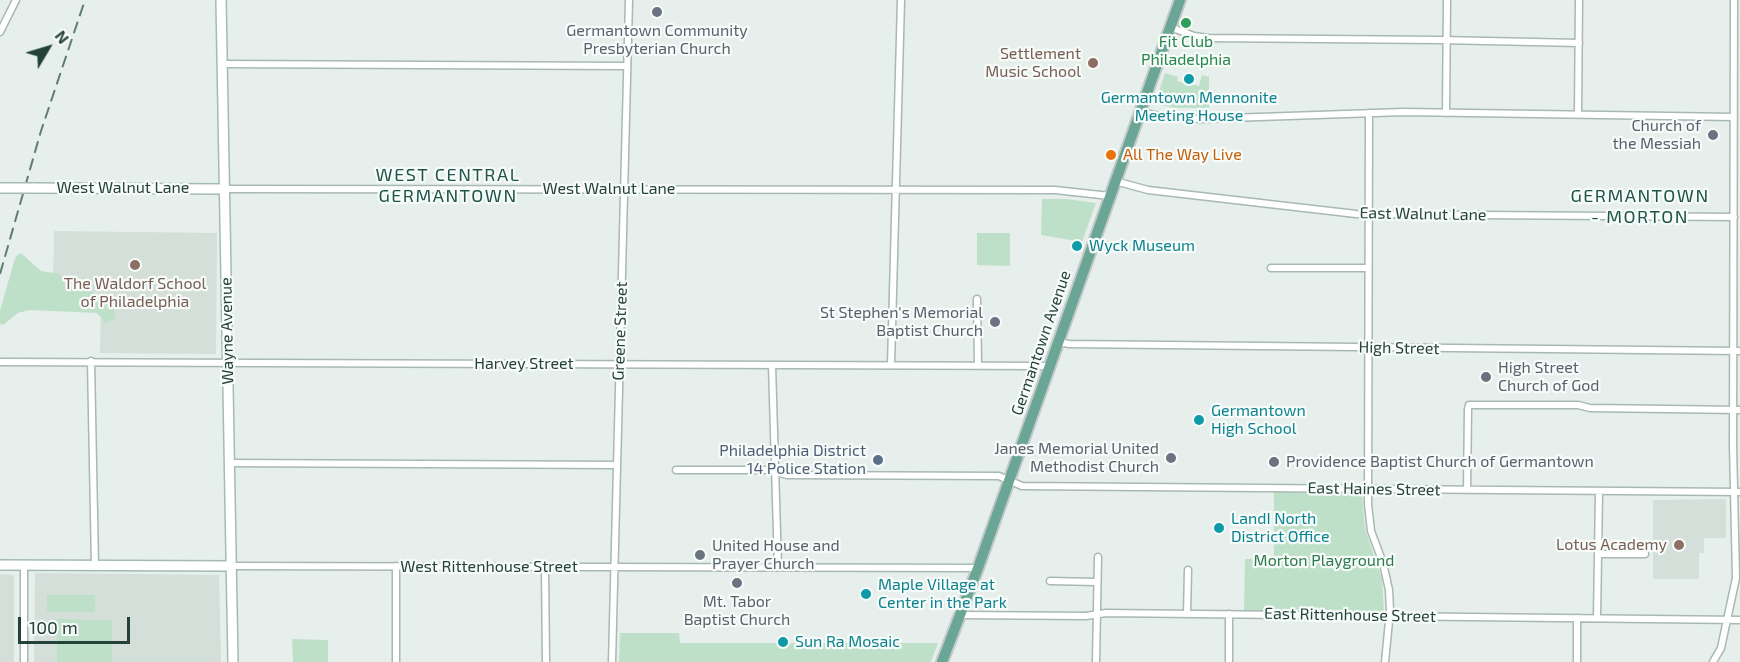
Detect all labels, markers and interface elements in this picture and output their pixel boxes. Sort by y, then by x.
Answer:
marker: Germantown Community Presbyterian Church [650,5,664,19]
marker: Fit Club Philadelphia [1179,16,1193,30]
north arrow [18,18,78,78]
place label: Germantown Community Presbyterian Church [566,21,748,59]
text: N [52,26,74,47]
place label: Fit Club Philadelphia [1141,32,1231,70]
place label: Settlement Music School [985,44,1081,82]
marker: Settlement Music School [1086,56,1100,70]
marker: Germantown Mennonite Meeting House [1182,72,1196,86]
place label: Germantown Mennonite Meeting House [1101,88,1277,126]
place label: Church of the Messiah [1613,116,1701,154]
marker: Church of the Messiah [1706,128,1720,142]
place label: All The Way Live [1123,145,1242,165]
marker: All The Way Live [1104,148,1118,162]
district label: WEST CENTRAL GERMANTOWN [376,164,520,207]
street label: West Walnut Lane [57,178,189,198]
street label: West Walnut Lane [543,179,675,199]
district label: GERMANTOWN - MORTON [1570,185,1710,228]
street label: East Walnut Lane [1359,203,1487,225]
place label: Wyck Museum [1089,236,1195,256]
marker: Wyck Museum [1070,239,1084,253]
marker: The Waldorf School of Philadelphia [128,258,142,272]
street label: Germantown Avenue [1007,268,1075,418]
place label: The Waldorf School of Philadelphia [64,274,206,312]
street label: Wayne Avenue [216,277,238,385]
street label: Greene Street [609,281,631,381]
place label: St Stephen's Memorial Baptist Church [820,303,983,341]
marker: St Stephen's Memorial Baptist Church [988,315,1002,329]
street label: High Street [1358,338,1440,358]
street label: Harvey Street [474,354,574,374]
place label: High Street Church of God [1498,358,1599,396]
marker: High Street Church of God [1479,370,1493,384]
place label: Germantown High School [1211,401,1306,439]
marker: Germantown High School [1192,413,1206,427]
place label: Janes Memorial United Methodist Church [994,439,1159,477]
place label: Philadelphia District 14 Police Station [719,441,866,479]
marker: Janes Memorial United Methodist Church [1164,451,1178,465]
place label: Providence Baptist Church of Germantown [1286,452,1594,472]
marker: Philadelphia District 14 Police Station [871,453,885,467]
marker: Providence Baptist Church of Germantown [1267,455,1281,469]
street label: East Haines Street [1307,478,1441,500]
place label: LandI North District Office [1231,509,1330,547]
marker: LandI North District Office [1212,521,1226,535]
place label: Lotus Academy [1556,535,1667,555]
place label: United House and Prayer Church [712,536,840,574]
marker: Lotus Academy [1672,538,1686,552]
marker: United House and Prayer Church [693,548,707,562]
park label: Morton Playground [1254,551,1394,571]
street label: West Rittenhouse Street [400,557,578,577]
place label: Maple Village at Center in the Park [878,575,1007,613]
marker: Mt. Tabor Baptist Church [730,576,744,590]
marker: Maple Village at Center in the Park [859,587,873,601]
place label: Mt. Tabor Baptist Church [684,592,790,630]
street label: East Rittenhouse Street [1264,604,1436,626]
scale bar [21,605,134,643]
text: 100 m [29,616,78,638]
place label: Sun Ra Mosaic [795,632,900,652]
marker: Sun Ra Mosaic [776,635,790,649]

